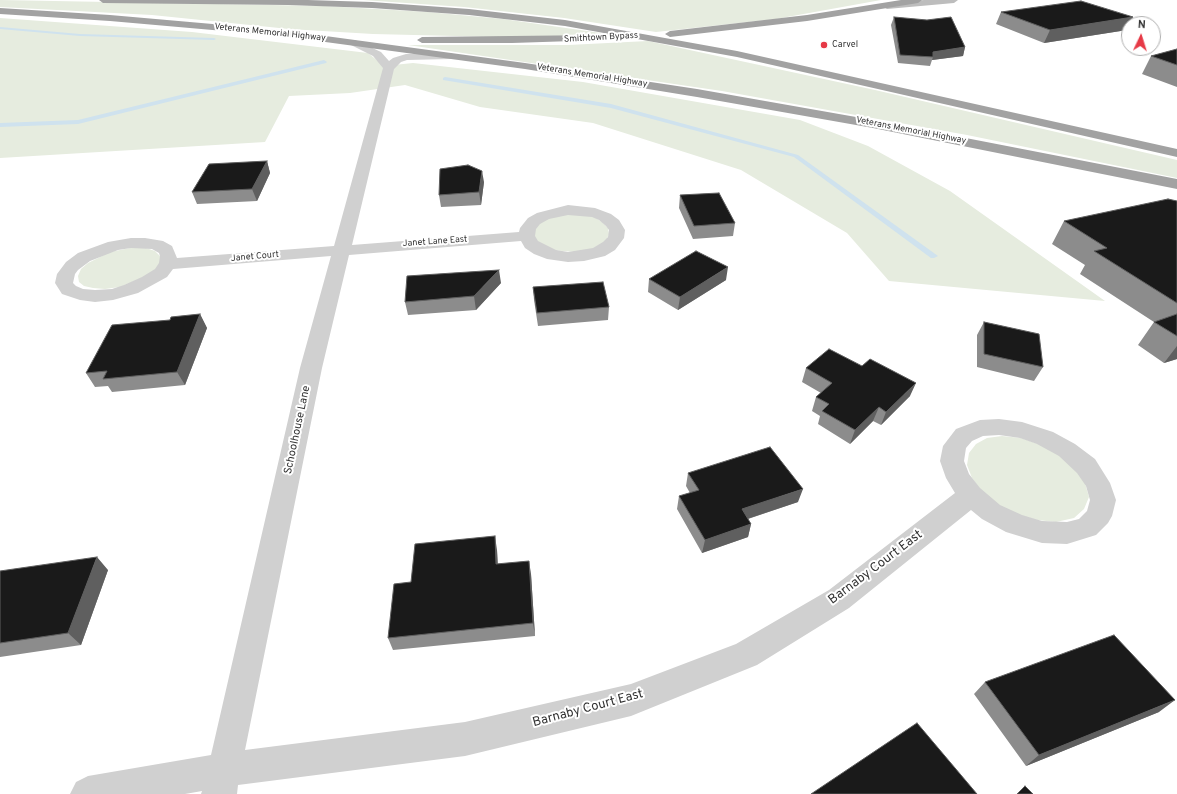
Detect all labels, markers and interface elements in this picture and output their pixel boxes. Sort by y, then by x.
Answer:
north arrow [1121,16,1161,56]
text: N [1137,18,1146,32]
street label: Veterans Memorial Highway [214,22,326,44]
street label: Smithtown Bypass [564,31,638,45]
marker: Carvel [819,40,829,50]
place label: Carvel [832,40,858,50]
street label: Veterans Memorial Highway [536,62,648,90]
street label: Veterans Memorial Highway [855,115,967,147]
street label: Janet Lane East [402,234,468,250]
street label: Janet Court [230,250,280,264]
street label: Schoolhouse Lane [282,385,314,475]
street label: Barnaby Court East [826,528,926,608]
street label: Barnaby Court East [531,687,645,731]

